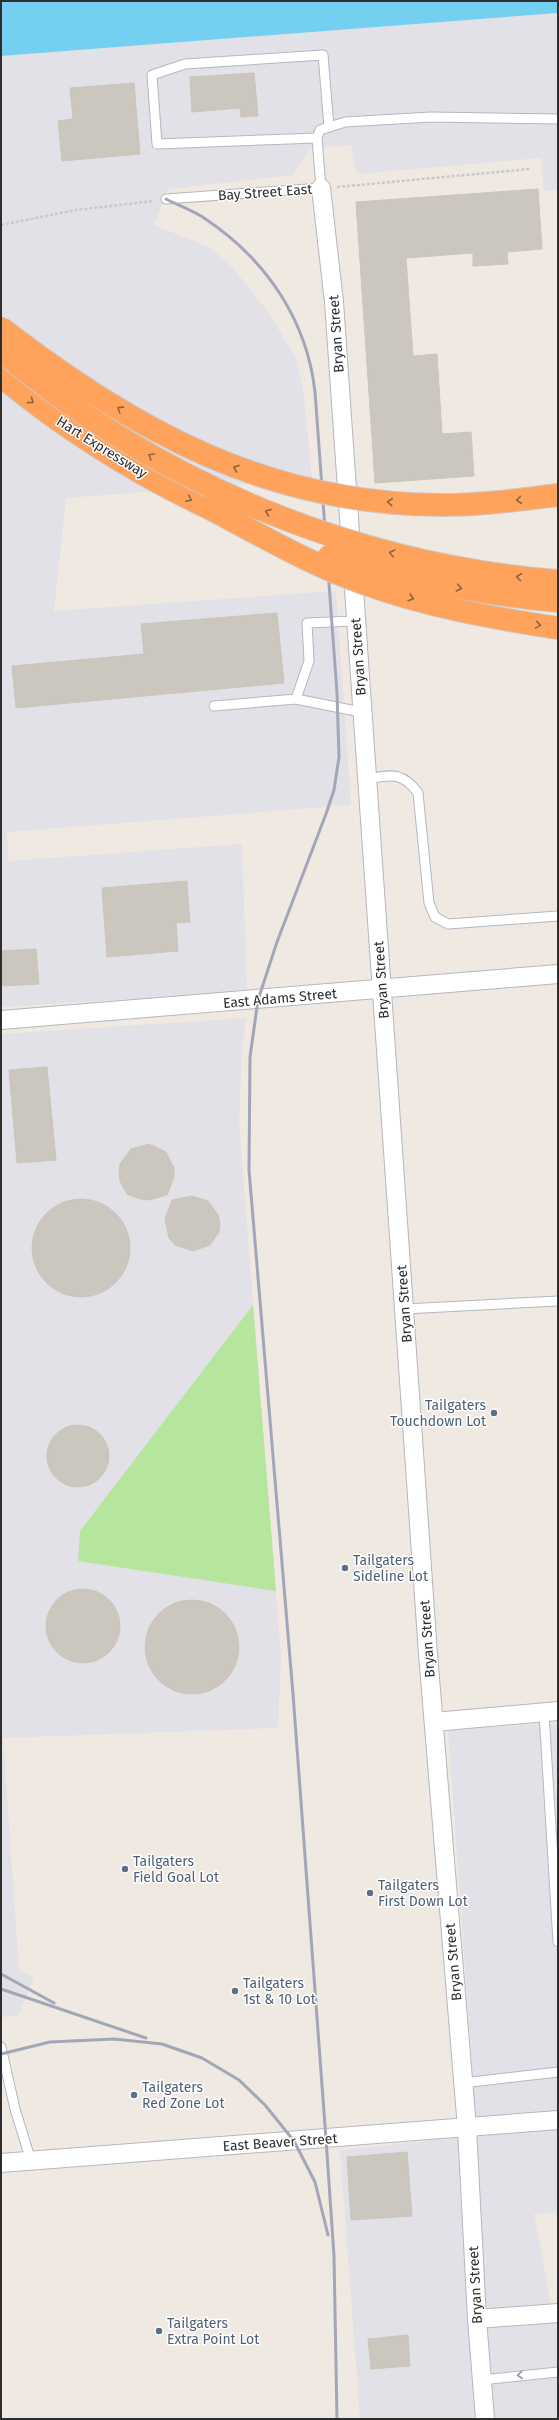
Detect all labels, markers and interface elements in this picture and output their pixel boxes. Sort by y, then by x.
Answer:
street label: Bay Street East [217,181,314,204]
street label: Bryan Street [325,293,348,374]
one-way arrow [27,396,34,403]
one-way arrow [117,407,124,414]
street label: Hart Expressway [53,413,150,482]
one-way arrow [148,454,155,461]
one-way arrow [232,464,239,473]
one-way arrow [185,494,192,502]
one-way arrow [516,495,522,504]
one-way arrow [387,498,393,507]
one-way arrow [265,509,272,517]
one-way arrow [388,549,395,557]
one-way arrow [516,573,522,582]
one-way arrow [456,583,462,592]
one-way arrow [407,593,414,602]
street label: Bryan Street [347,616,370,697]
one-way arrow [535,620,541,629]
street label: Bryan Street [370,939,393,1020]
street label: East Adams Street [222,985,339,1012]
street label: Bryan Street [393,1263,416,1344]
place label: Tailgaters Touchdown Lot [390,1397,487,1430]
marker: Tailgaters Touchdown Lot [489,1408,499,1418]
place label: Tailgaters Sideline Lot [353,1552,429,1585]
marker: Tailgaters Sideline Lot [340,1563,350,1573]
street label: Bryan Street [416,1598,439,1679]
place label: Tailgaters Field Goal Lot [133,1853,220,1886]
marker: Tailgaters Field Goal Lot [120,1864,130,1874]
place label: Tailgaters First Down Lot [378,1877,469,1910]
marker: Tailgaters First Down Lot [365,1888,375,1898]
street label: Bryan Street [442,1921,465,2002]
place label: Tailgaters 1st & 10 Lot [243,1975,317,2008]
marker: Tailgaters 1st & 10 Lot [230,1986,240,1996]
place label: Tailgaters Red Zone Lot [142,2079,225,2112]
marker: Tailgaters Red Zone Lot [129,2090,139,2100]
street label: East Beaver Street [222,2130,339,2155]
street label: Bryan Street [465,2245,486,2324]
place label: Tailgaters Extra Point Lot [167,2315,260,2348]
marker: Tailgaters Extra Point Lot [154,2326,164,2336]
one-way arrow [517,2371,523,2380]

